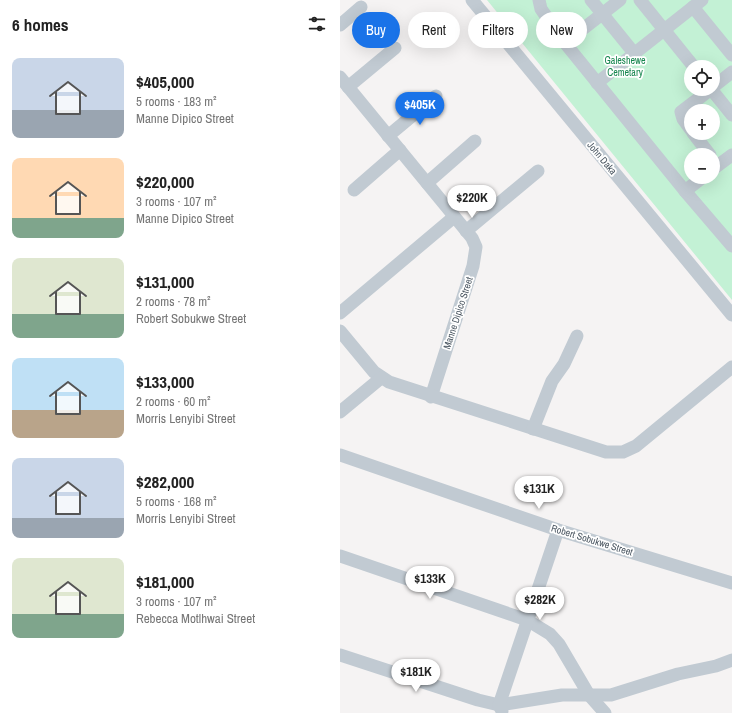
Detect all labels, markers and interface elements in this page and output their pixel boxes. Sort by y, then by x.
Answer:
chip: Buy [352,12,400,48]
chip: Rent [408,12,460,48]
chip: Filters [468,12,528,48]
chip: New [536,12,587,48]
text: 6 homes [12,13,69,36]
icon: filters [306,13,328,35]
park label: Galeshewe Cemetary [604,54,646,79]
map controls [684,60,720,184]
button: locate [684,60,720,96]
text: $405,000 [136,70,194,93]
icon: home [44,74,92,122]
pin: $405K [392,92,448,126]
text: 5 rooms · 183 m² [136,93,217,110]
text: $405K [404,96,436,113]
button: + [684,104,720,140]
text: Manne Dipico Street [136,110,234,127]
street label: John Daka [584,139,620,178]
button: − [684,148,720,184]
text: $220,000 [136,170,194,193]
icon: home [44,174,92,222]
pin: $220K [444,185,500,219]
text: $220K [456,189,488,206]
text: 3 rooms · 107 m² [136,193,217,210]
text: Manne Dipico Street [136,210,234,227]
text: $131,000 [136,270,194,293]
icon: home [44,274,92,322]
street label: Manne Dipico Street [440,275,476,351]
text: 2 rooms · 78 m² [136,293,211,310]
text: Robert Sobukwe Street [136,310,246,327]
text: $133,000 [136,370,194,393]
icon: home [44,374,92,422]
text: 2 rooms · 60 m² [136,393,211,410]
text: Morris Lenyibi Street [136,410,236,427]
text: $282,000 [136,470,194,493]
icon: home [44,474,92,522]
pin: $131K [511,476,567,510]
text: $131K [523,480,555,497]
text: 5 rooms · 168 m² [136,493,217,510]
text: Morris Lenyibi Street [136,510,236,527]
street label: Robert Sobukwe Street [550,521,635,559]
pin: $133K [402,566,458,600]
text: $181,000 [136,570,194,593]
text: $133K [414,570,446,587]
icon: home [44,574,92,622]
pin: $282K [512,587,568,621]
text: $282K [524,591,556,608]
text: 3 rooms · 107 m² [136,593,217,610]
text: Rebecca Motlhwai Street [136,610,255,627]
pin: $181K [388,659,444,693]
text: $181K [400,663,432,680]

